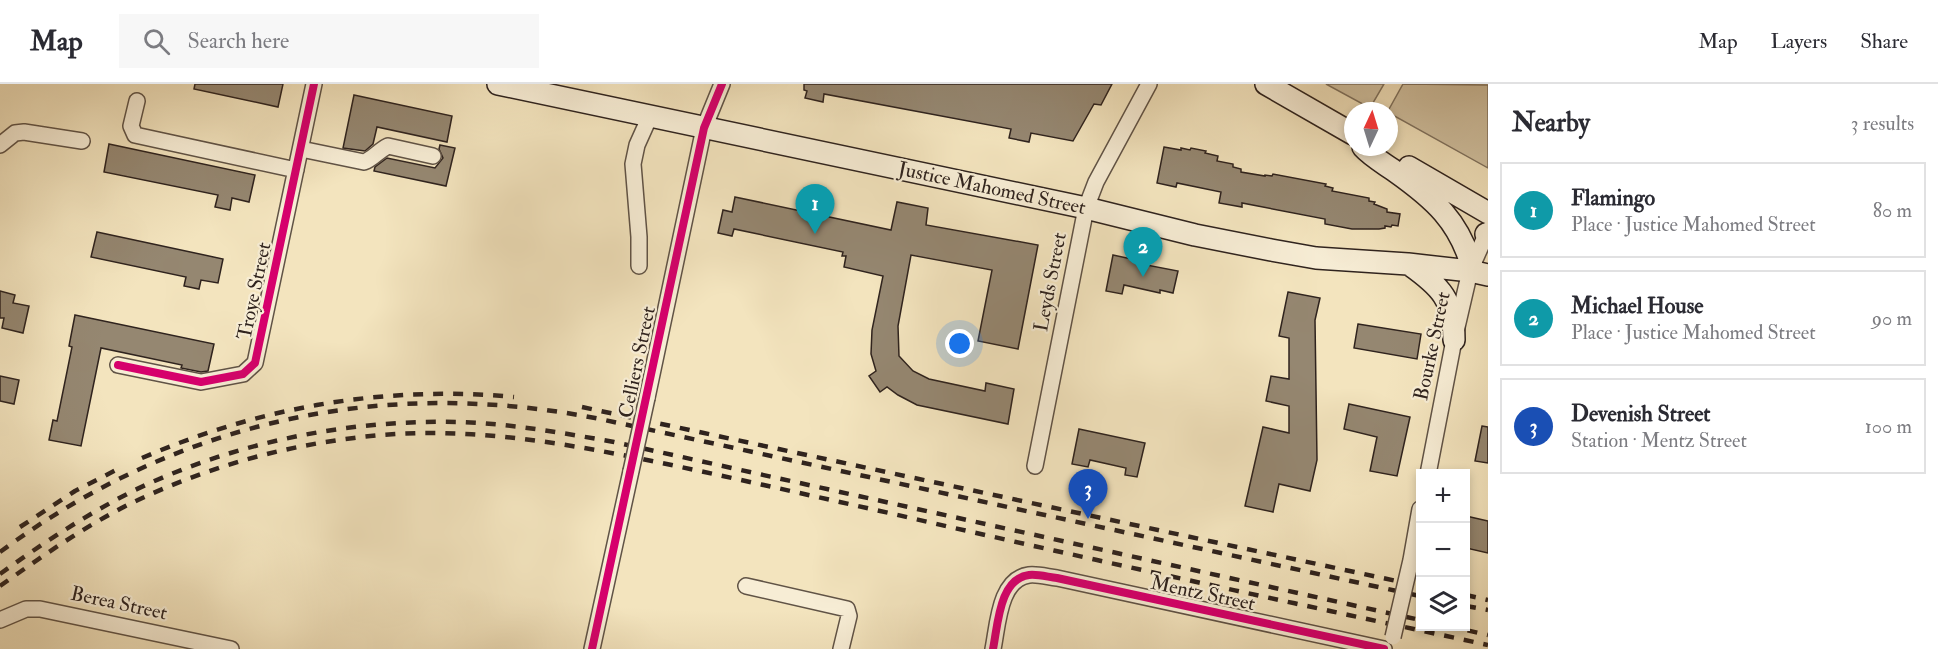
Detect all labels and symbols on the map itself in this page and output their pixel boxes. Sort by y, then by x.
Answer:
north arrow [1344,102,1398,156]
street label: Justice Mahomed Street [895,156,1088,220]
pin: 1 [796,184,834,234]
pin: 2 [1124,228,1162,277]
street label: Leyds Street [1028,230,1072,334]
street label: Troye Street [231,239,277,342]
street label: Bourke Street [1408,289,1456,403]
street label: Celliers Street [613,303,661,420]
your location [945,329,974,358]
pin: 3 [1068,470,1108,519]
street label: Mentz Street [1148,570,1258,616]
street label: Berea Street [69,581,170,626]

